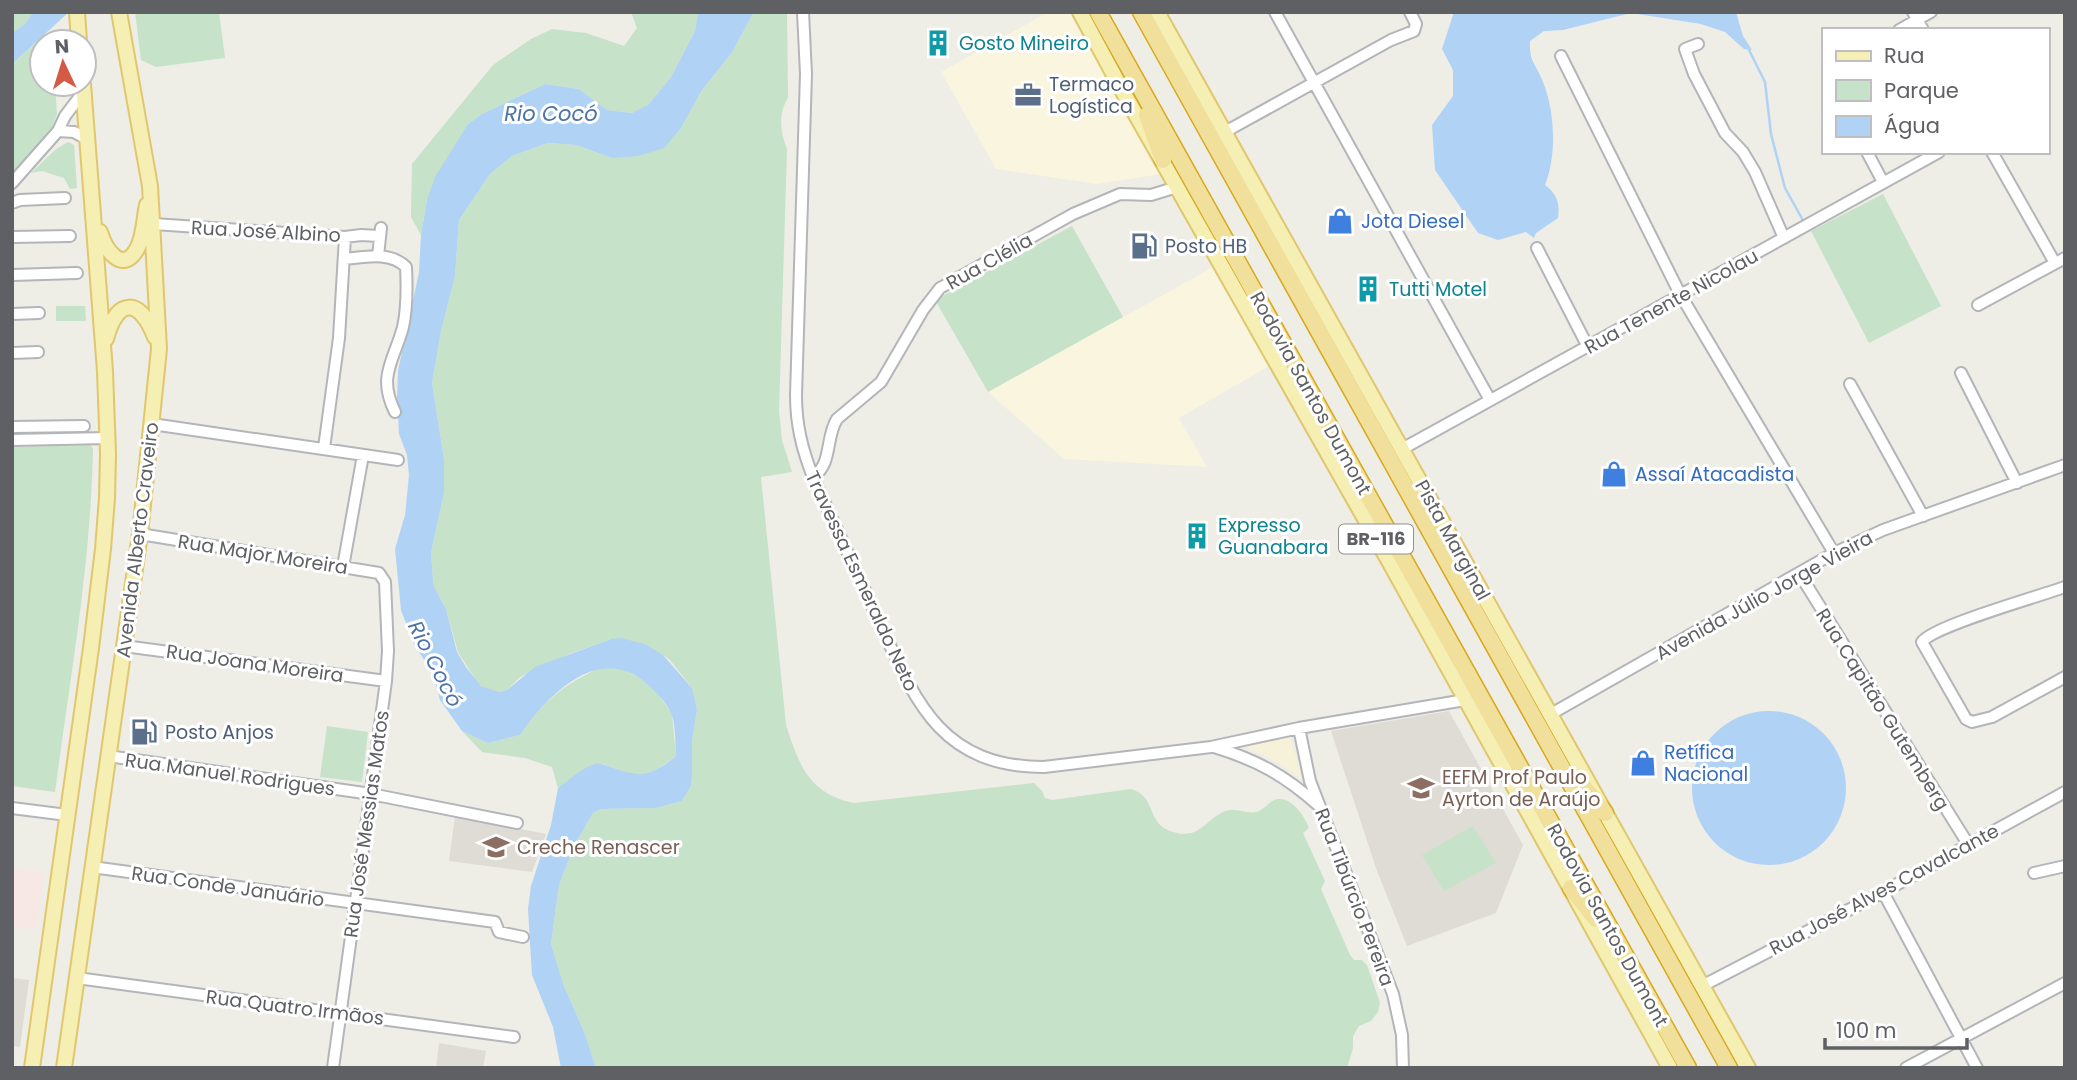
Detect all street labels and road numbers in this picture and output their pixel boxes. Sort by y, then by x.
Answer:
street label: Rua José Albino [190,214,342,249]
street label: Rua Clélia [941,227,1037,296]
street label: Rua Tenente Nicolau [1579,242,1763,361]
street label: Rodovia Santos Dumont [1243,287,1378,500]
street label: Avenida Alberto Craveiro [110,421,165,659]
street label: Travessa Esmeraldo Neto [799,467,925,696]
street label: Pista Marginal [1408,475,1497,605]
road number: BR-116 [1339,524,1413,554]
street label: Avenida Júlio Jorge Vieira [1651,524,1878,667]
street label: Rua Major Moreira [176,528,350,581]
street label: Rua Capitão Gutemberg [1809,603,1956,815]
street label: Rua Joana Moreira [165,638,345,689]
street label: Rua José Messias Matos [337,709,396,939]
street label: Rua Manuel Rodrigues [123,746,337,803]
street label: Rua Tibúrcio Pereira [1308,804,1401,990]
street label: Rua José Alves Cavalcante [1765,817,2004,962]
street label: Rodovia Santos Dumont [1540,819,1675,1032]
street label: Rua Conde Januário [130,860,326,913]
street label: Rua Quatro Irmãos [204,983,385,1032]

